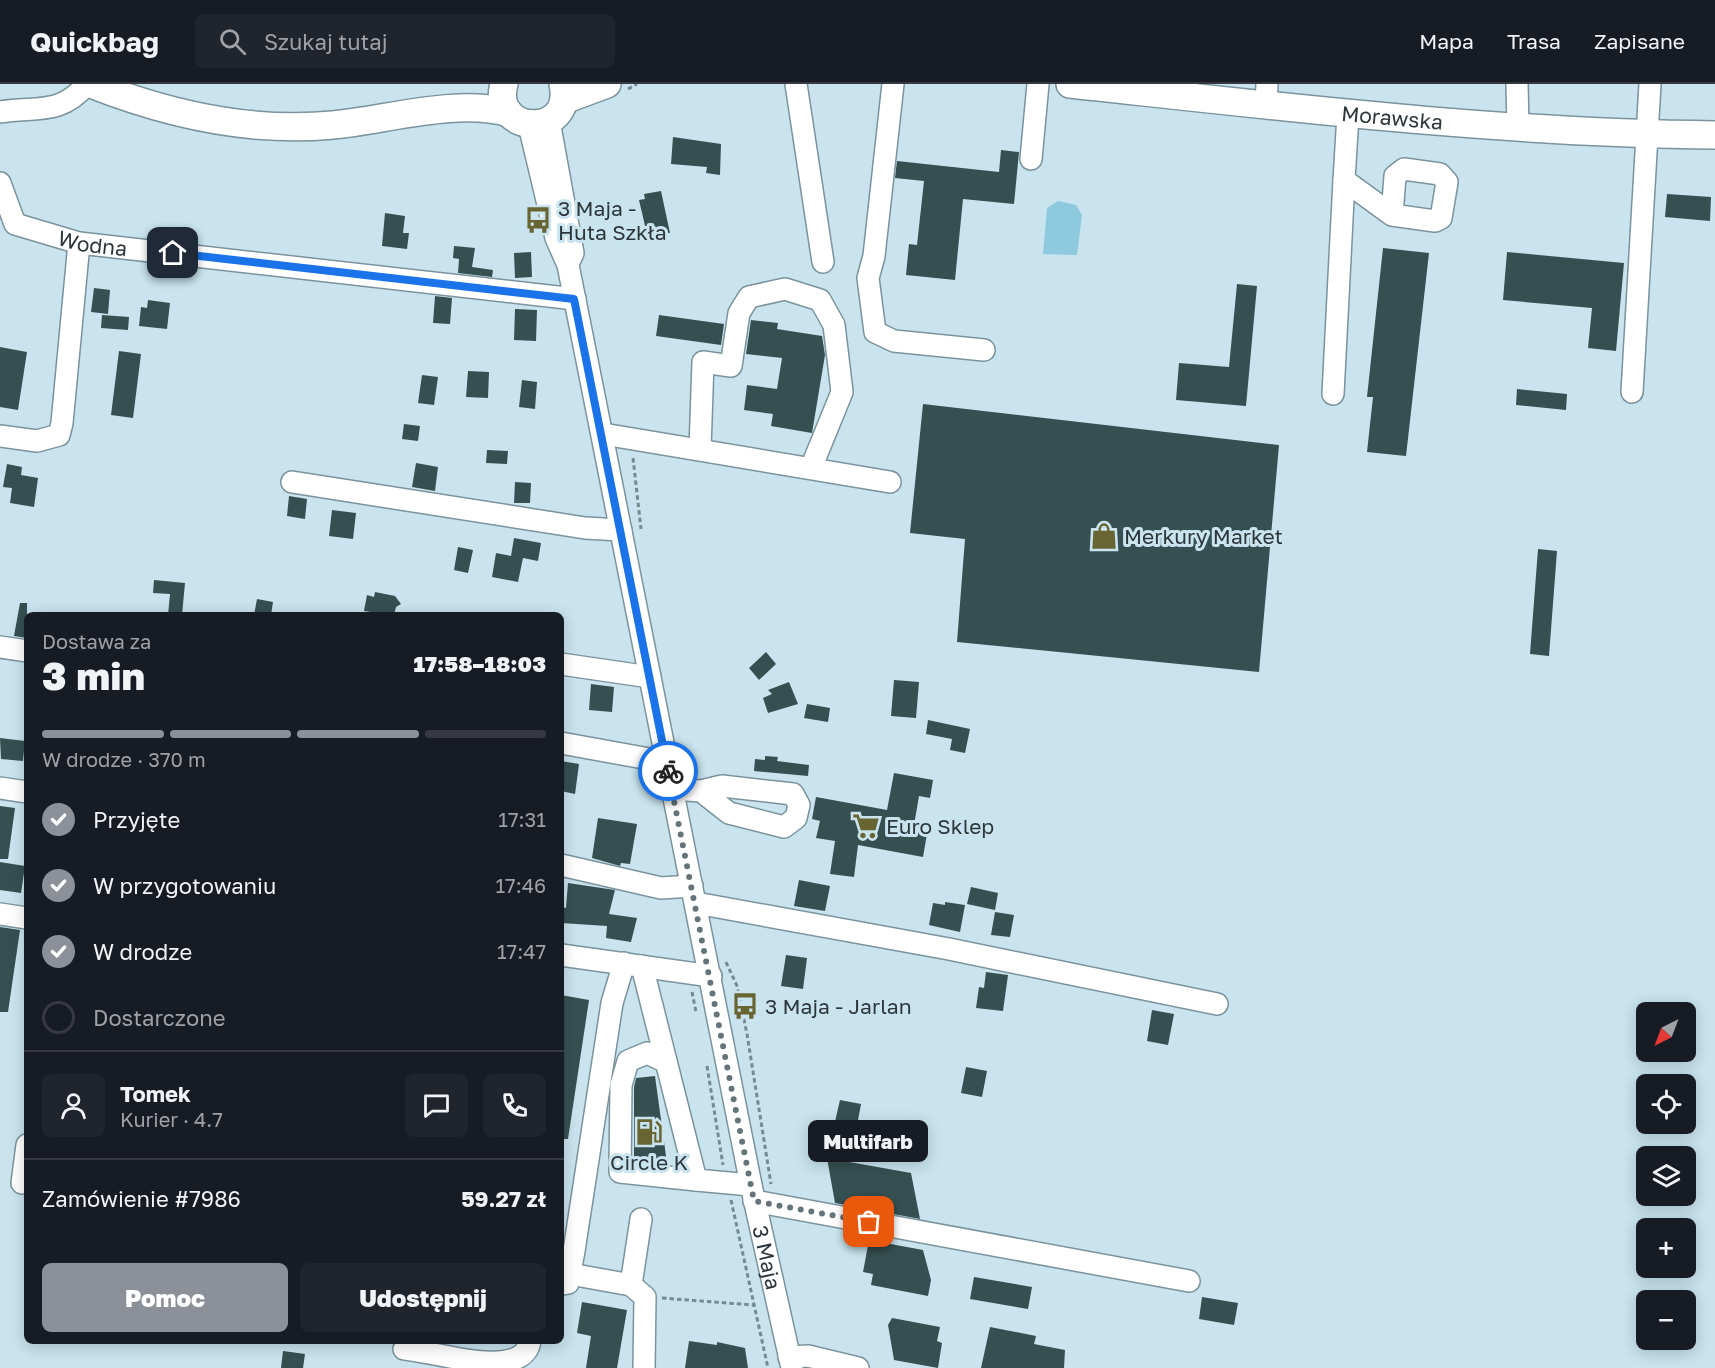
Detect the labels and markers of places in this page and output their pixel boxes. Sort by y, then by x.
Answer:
place label: 3 Maja - Huta Szkła [558,195,667,245]
bus stop icon: 3 Maja - Huta Szkła [523,205,553,235]
pin [147,227,198,278]
shop icon: Merkury Market [1089,521,1119,551]
place label: Merkury Market [1124,523,1283,549]
supermarket icon: Euro Sklep [851,811,881,841]
place label: Euro Sklep [886,813,994,839]
bus stop icon: 3 Maja - Jarlan [730,991,760,1021]
place label: 3 Maja - Jarlan [765,993,912,1019]
fuel station icon: Circle K [634,1117,664,1147]
callout: Multifarb [809,1120,929,1162]
place label: Circle K [610,1149,688,1175]
pin [843,1196,894,1247]

